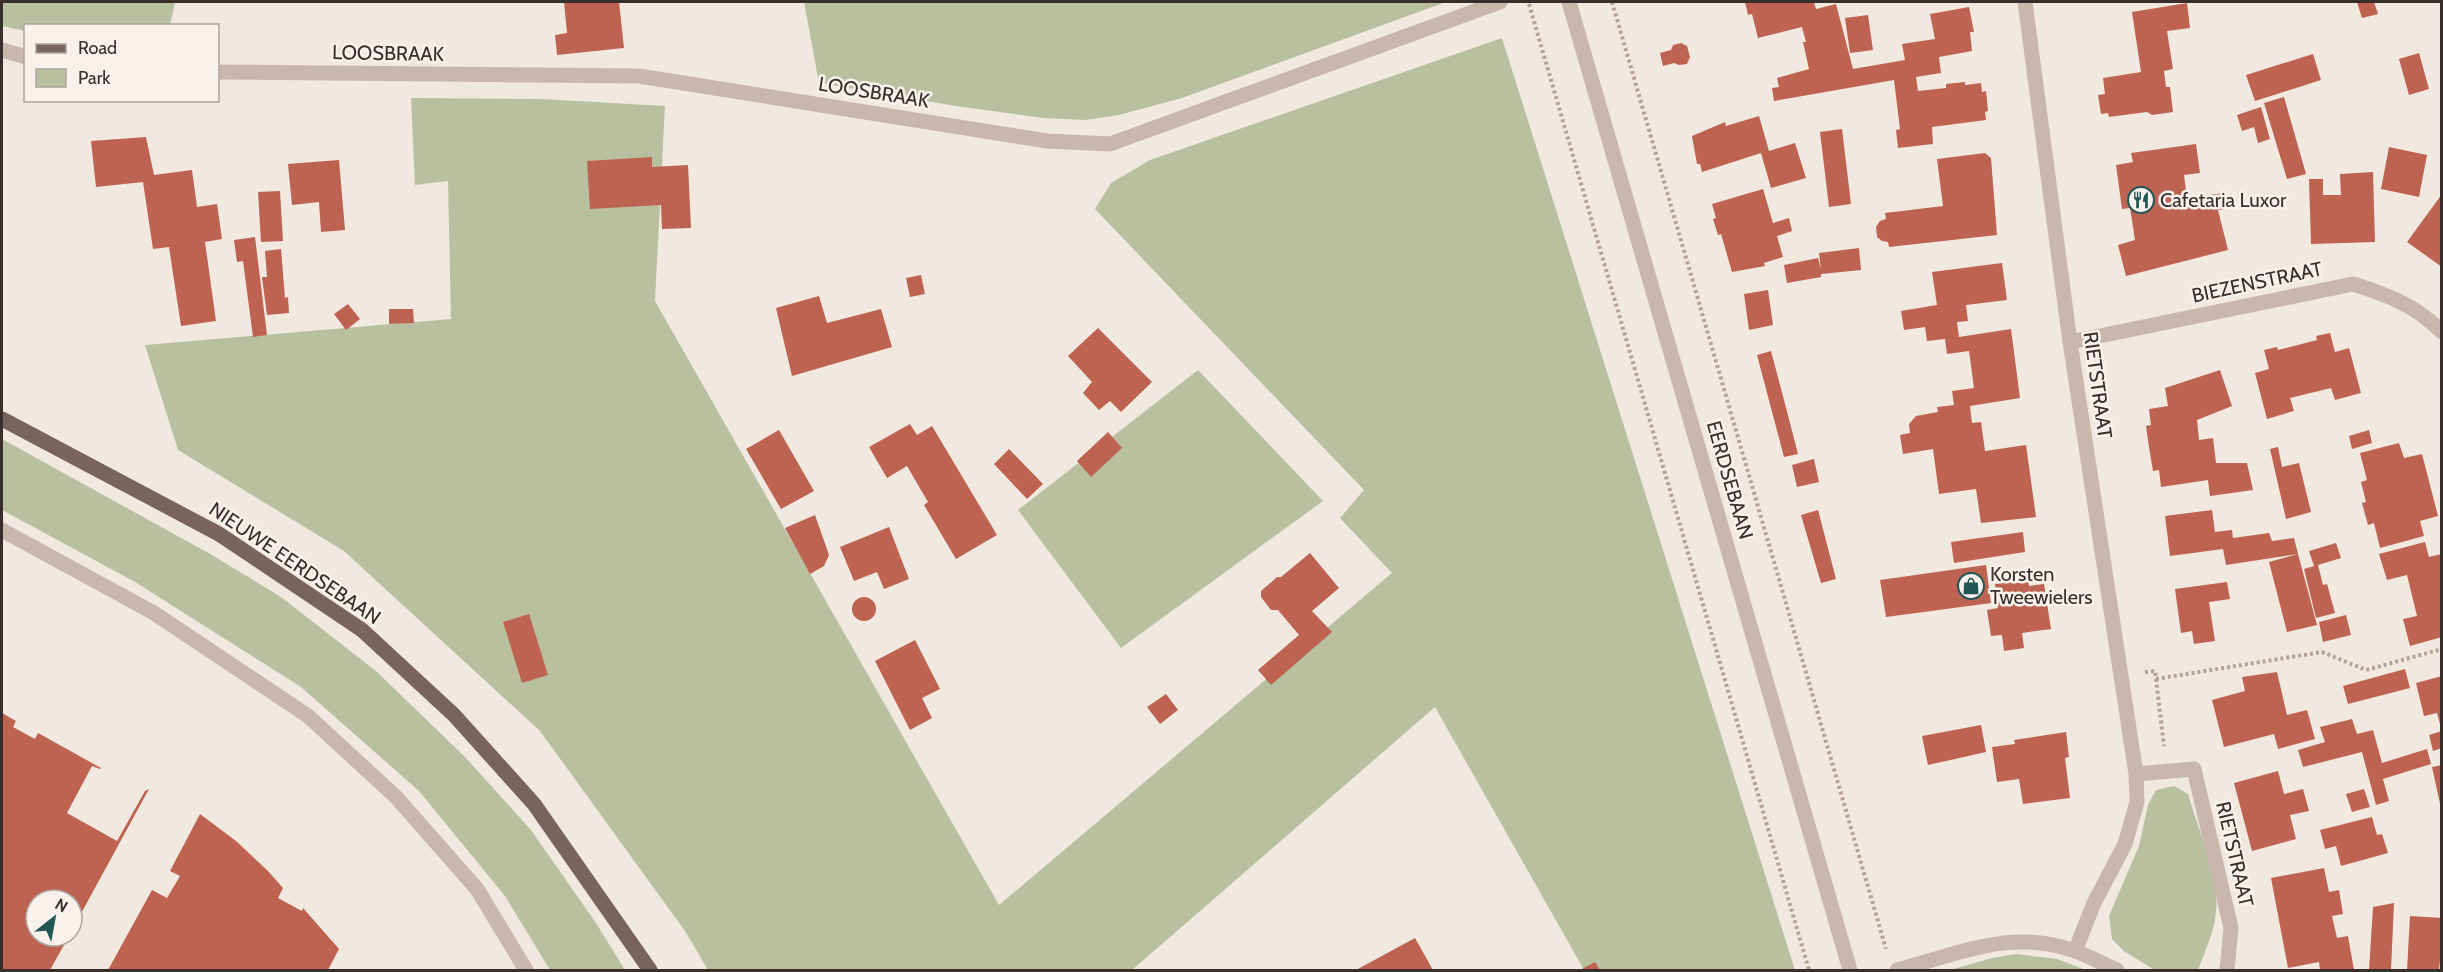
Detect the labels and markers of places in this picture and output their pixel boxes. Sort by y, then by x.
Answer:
restaurant icon: Cafetaria Luxor [2126,185,2156,215]
place label: Cafetaria Luxor [2160,188,2287,212]
place label: Korsten Tweewielers [1990,562,2093,609]
shop icon: Korsten Tweewielers [1956,571,1986,601]

